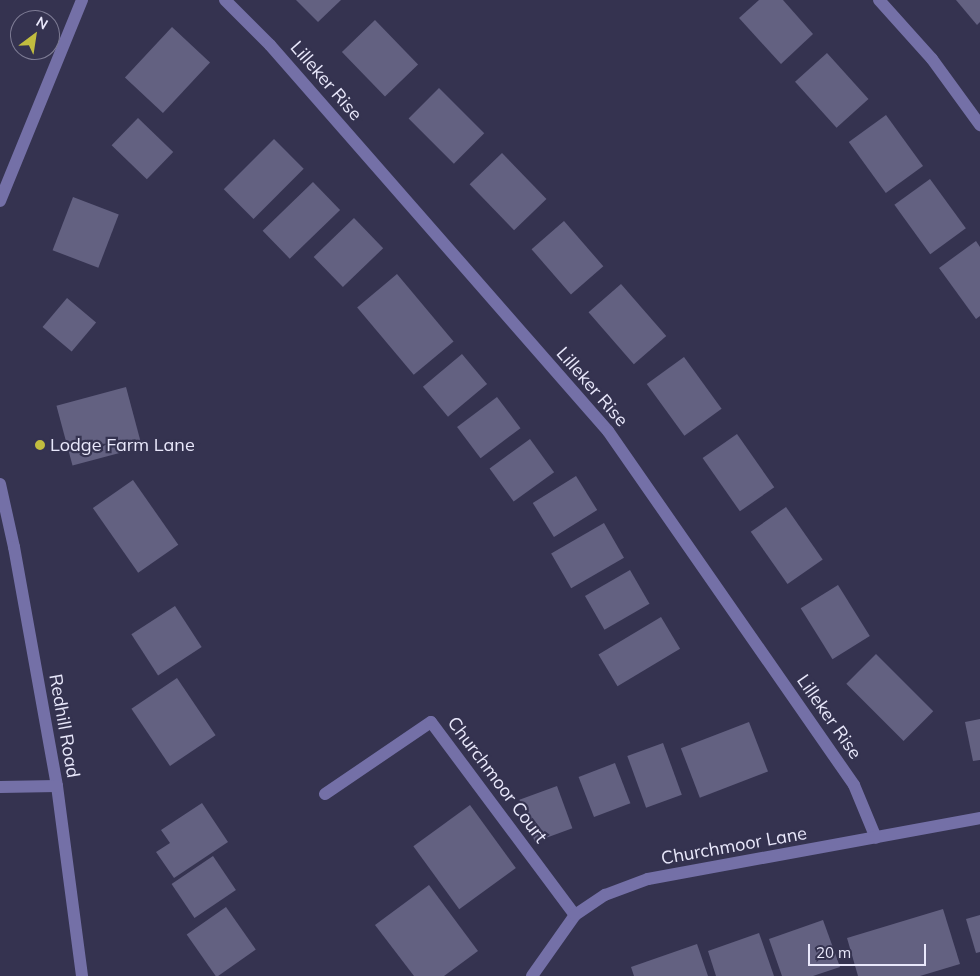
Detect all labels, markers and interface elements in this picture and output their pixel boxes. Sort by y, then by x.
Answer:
north arrow [10,10,60,60]
text: N [33,13,51,33]
street label: Lilleker Rise [286,37,366,125]
street label: Lilleker Rise [552,343,632,431]
place label: Lodge Farm Lane [50,434,195,456]
marker: Lodge Farm Lane [34,439,46,451]
street label: Lilleker Rise [792,671,866,763]
street label: Redhill Road [44,672,84,780]
street label: Churchmoor Court [443,713,551,847]
street label: Churchmoor Lane [659,823,809,869]
scale bar [810,934,928,966]
text: 20 m [816,943,851,962]

